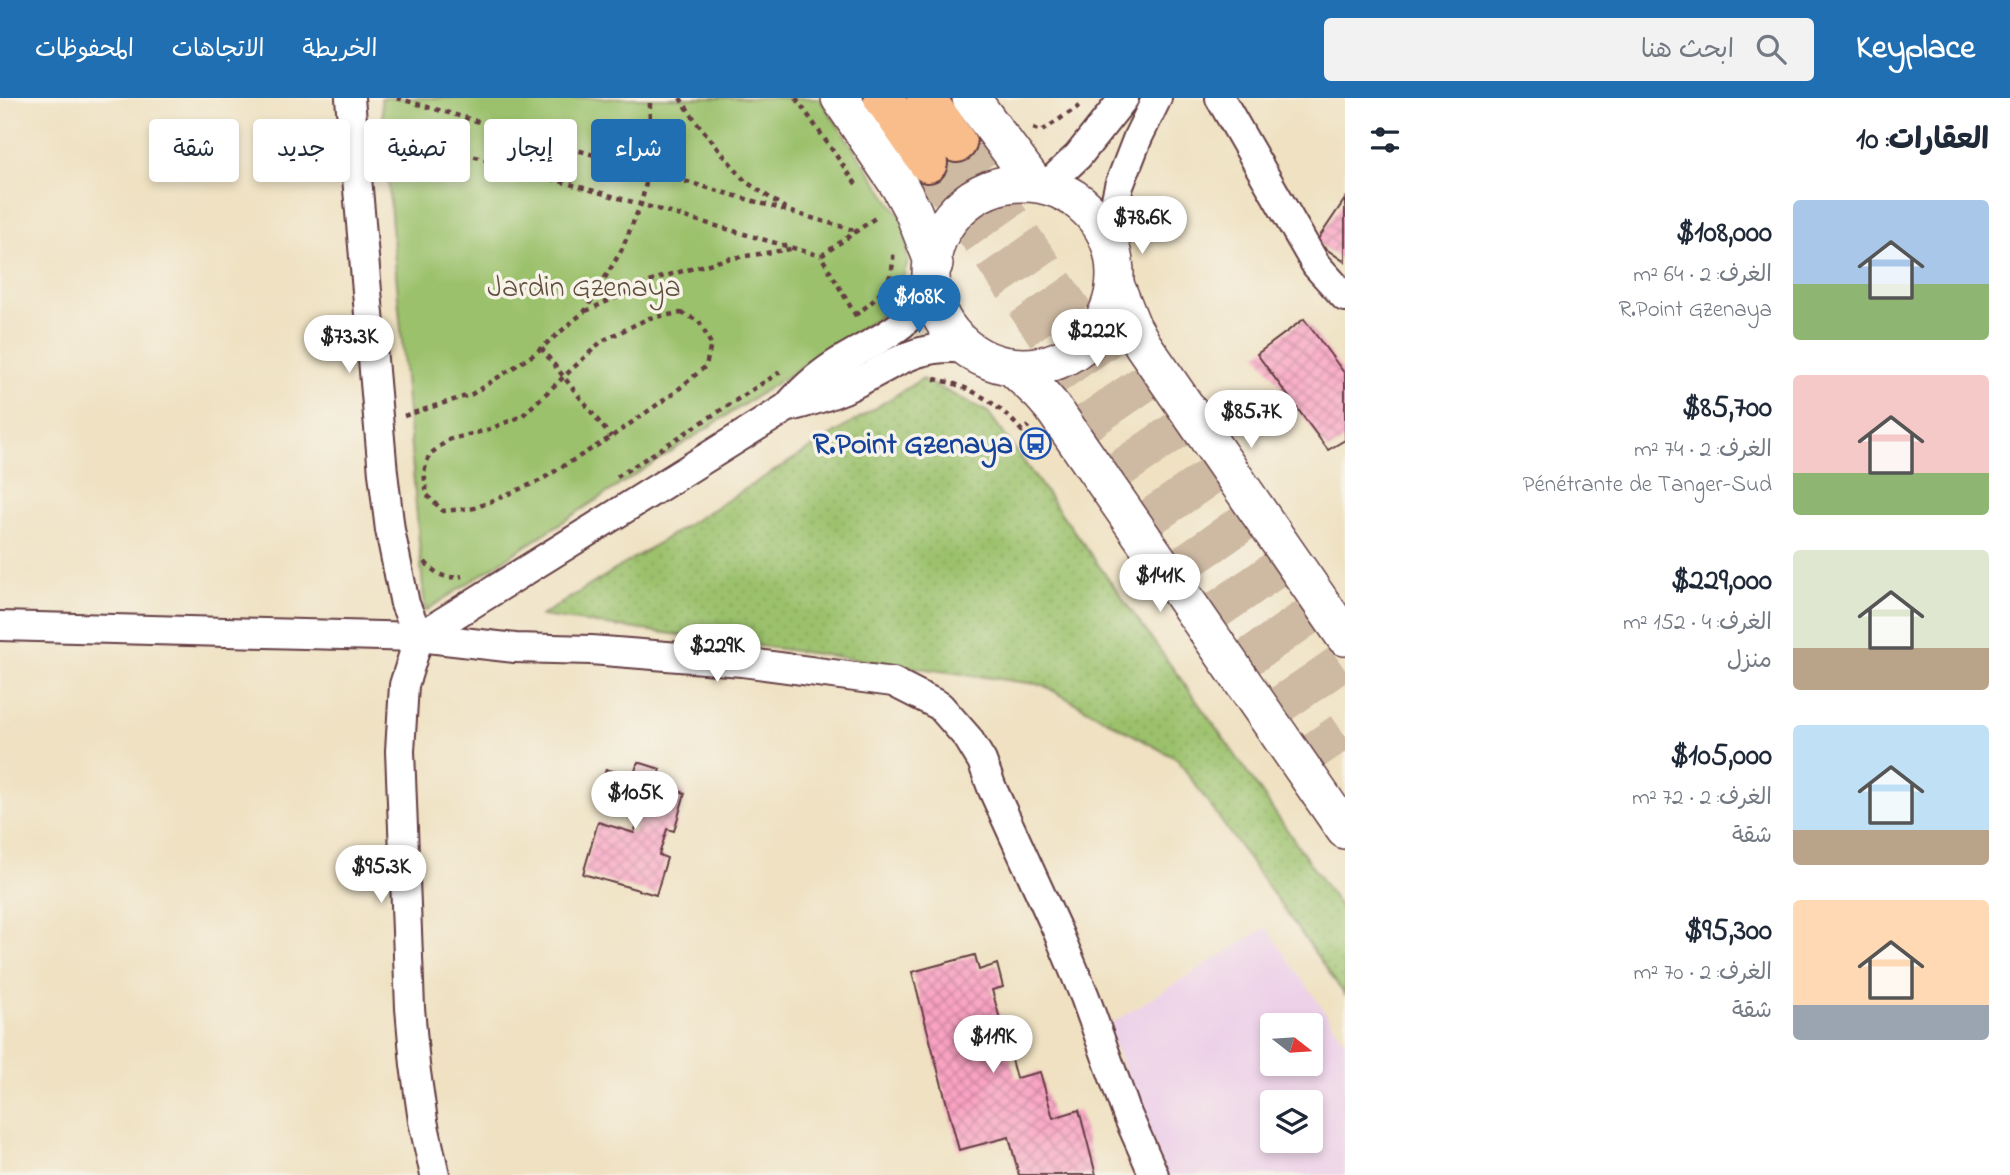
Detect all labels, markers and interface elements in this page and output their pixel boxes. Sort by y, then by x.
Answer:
search box [1324,18,1814,81]
text: Keyplace [1856,25,1975,73]
icon: search [1752,30,1790,68]
text: ابحث هنا [1641,32,1734,70]
text: المحفوظات [35,33,134,68]
text: الاتجاهات [172,33,265,68]
text: الخريطة [303,33,377,68]
chip: شقة [149,119,239,182]
chip: جديد [253,119,350,182]
chip: تصفية [364,119,470,182]
chip: إيجار [484,119,577,182]
chip: شراء [591,119,686,182]
text: العقارات: 10 [1856,119,1989,163]
icon: filters [1366,121,1404,159]
pin: $78.6K [1085,197,1199,256]
text: $78.6K [1113,202,1171,235]
text: $108,000 [1676,212,1772,256]
icon: home [1849,228,1933,312]
text: الغرف: 2 · 64 m² [1633,259,1772,292]
park label: Jardin Gzenaya [487,267,681,311]
pin: $108K [870,275,968,335]
text: $108K [894,281,944,314]
text: R.Point Gzenaya [1618,294,1772,327]
pin: $222K [1048,310,1146,369]
text: $222K [1067,315,1127,348]
pin: $73.3K [292,316,406,375]
text: $73.3K [320,321,378,354]
text: $85,700 [1682,387,1772,431]
pin: $85.7K [1194,390,1308,450]
text: $85.7K [1220,396,1282,429]
icon: home [1849,403,1933,487]
place label: R.Point Gzenaya [813,424,1013,468]
bus stop icon: R.Point Gzenaya [1019,426,1053,460]
text: الغرف: 2 · 74 m² [1634,434,1772,467]
text: Pénétrante de Tanger-Sud [1523,469,1772,502]
pin: $141K [1111,554,1209,614]
text: $141K [1135,560,1185,593]
text: $229,000 [1671,560,1772,604]
icon: home [1849,578,1933,662]
text: الغرف: 4 · 152 m² [1623,607,1772,640]
pin: $229K [668,624,766,684]
text: $229K [690,630,744,663]
text: منزل [1727,645,1772,678]
text: $105,000 [1670,735,1772,779]
icon: home [1849,753,1933,837]
pin: $105K [586,772,684,831]
text: $105K [607,777,663,810]
text: الغرف: 2 · 72 m² [1632,782,1772,815]
text: شقة [1732,820,1772,853]
pin: $95.3K [324,846,438,905]
text: $95.3K [351,851,411,884]
text: $95,300 [1684,910,1772,954]
icon: home [1849,928,1933,1012]
text: الغرف: 2 · 70 m² [1634,957,1772,990]
text: شقة [1732,995,1772,1028]
north arrow [1260,1013,1323,1076]
map controls [1260,1013,1323,1153]
pin: $119K [944,1016,1042,1075]
text: $119K [970,1021,1016,1054]
button: layers [1260,1090,1323,1153]

